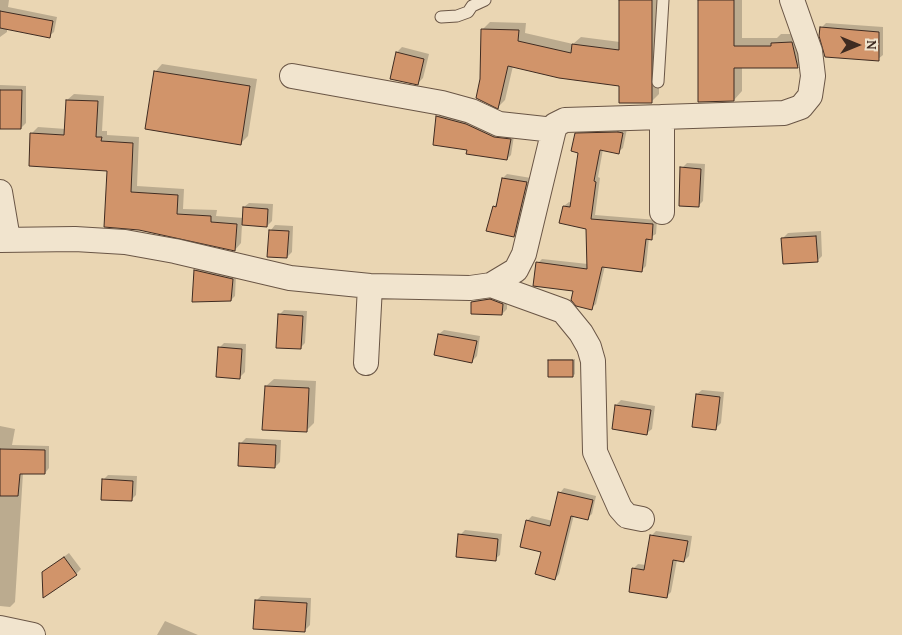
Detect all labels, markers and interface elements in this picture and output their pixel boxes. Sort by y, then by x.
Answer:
north arrow [832,20,882,70]
text: N [862,40,882,50]

